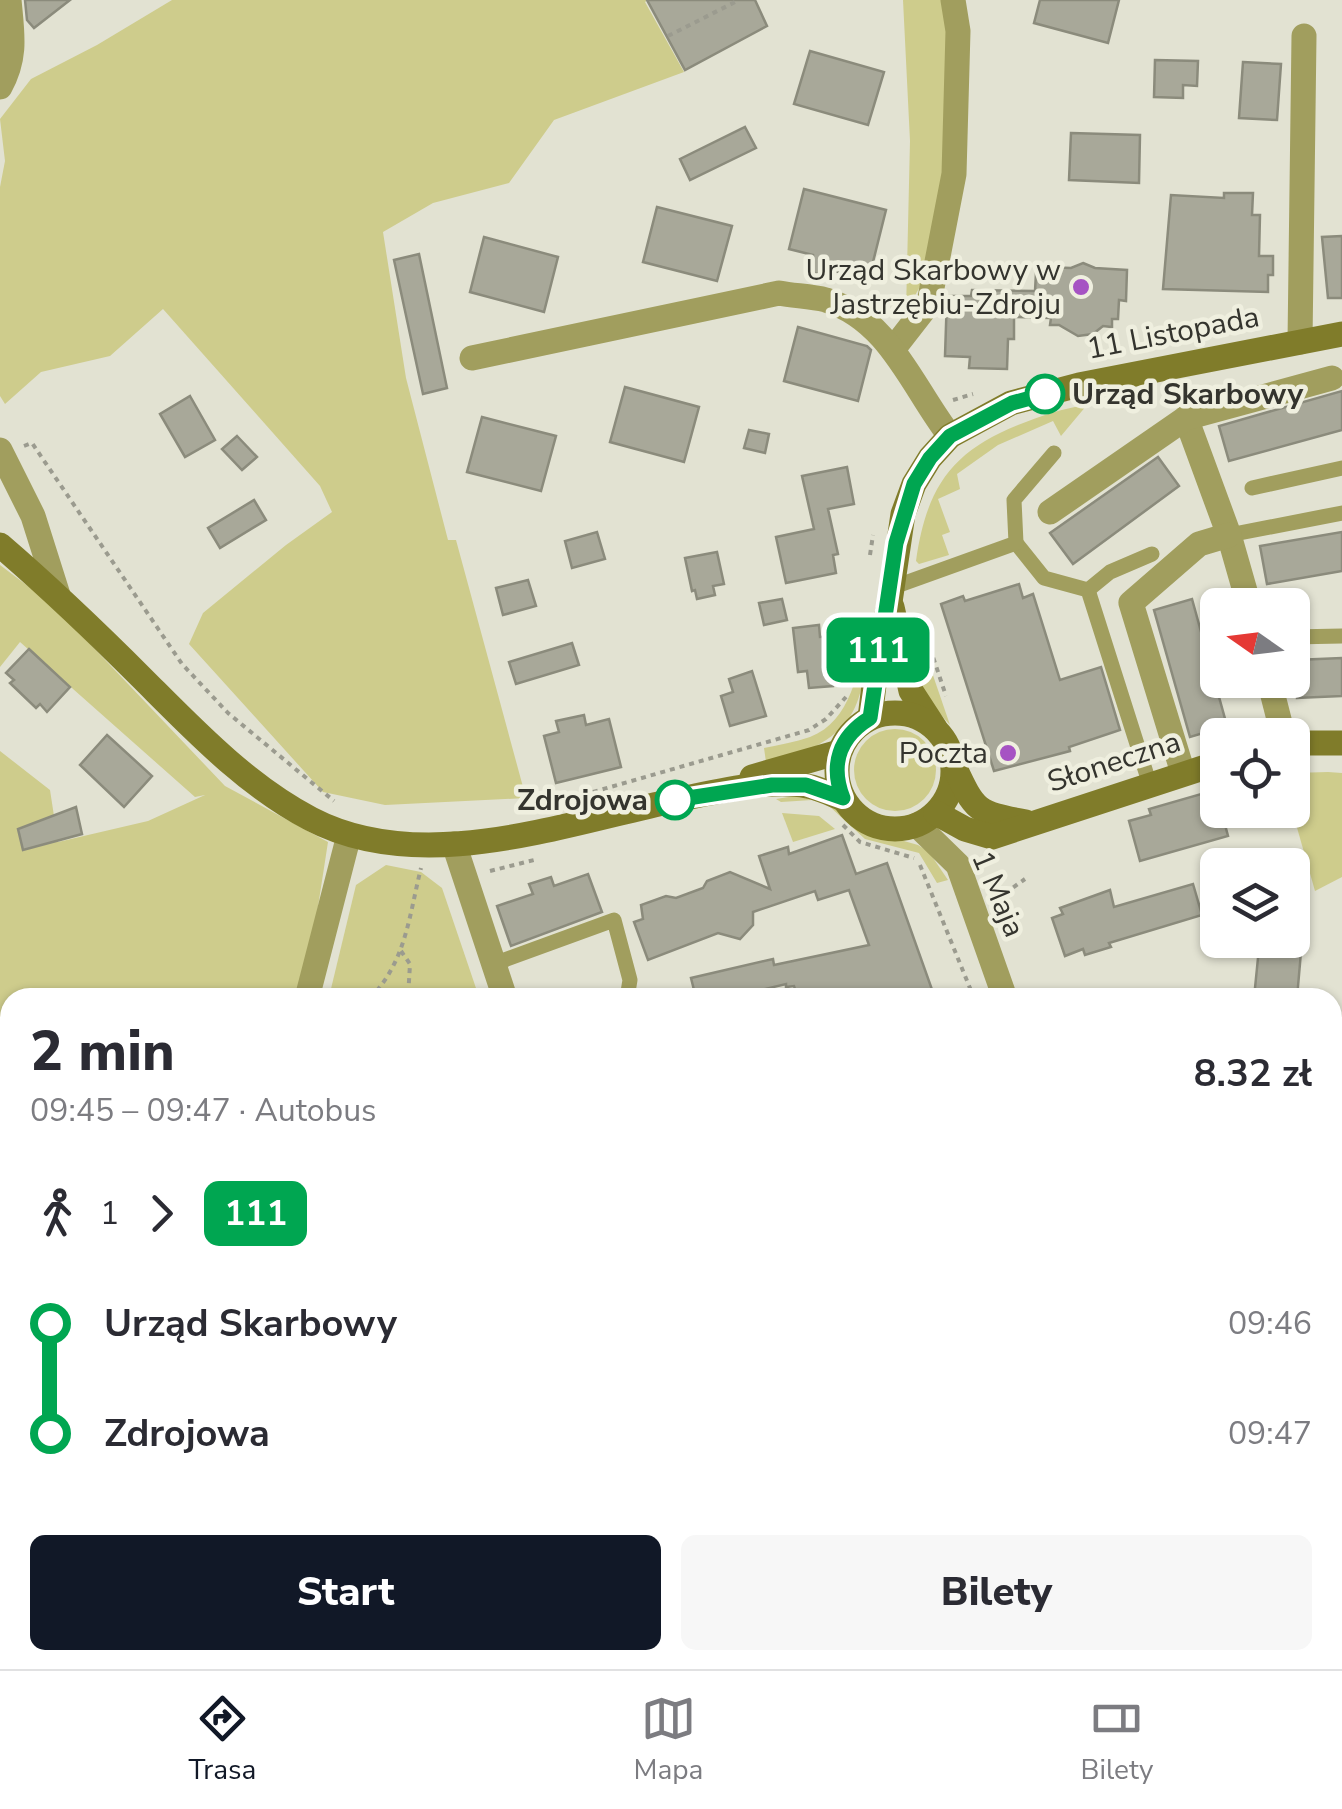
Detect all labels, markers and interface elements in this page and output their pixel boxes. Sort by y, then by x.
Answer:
place label: Urząd Skarbowy w Jastrzębiu-Zdroju [805,250,1061,325]
marker: Urząd Skarbowy w Jastrzębiu-Zdroju [1070,276,1092,298]
street label: 11 Listopada [1083,296,1263,370]
place label: Urząd Skarbowy [1072,374,1303,415]
marker: Urząd Skarbowy [1026,375,1064,413]
north arrow [1200,588,1310,698]
map controls [1200,588,1310,958]
line badge: 111 [820,618,936,682]
text: 111 [846,627,910,674]
button: locate [1200,718,1310,828]
street label: Słoneczna [1042,721,1186,803]
place label: Poczta [899,733,988,774]
marker: Poczta [997,742,1019,764]
place label: Zdrojowa [517,780,648,821]
marker: Zdrojowa [656,781,694,819]
street label: 1 Maja [961,844,1035,944]
button: layers [1200,848,1310,958]
text: 2 min [30,1014,175,1089]
text: 8.32 zł [1194,1048,1312,1099]
text: 09:45 – 09:47 · Autobus [30,1089,377,1132]
icon: walk [30,1186,85,1241]
icon: forward [134,1186,189,1241]
text: 111 [224,1190,287,1237]
text: 1 [100,1192,119,1235]
text: Urząd Skarbowy [104,1298,397,1349]
text: 09:46 [1228,1302,1312,1345]
text: Zdrojowa [104,1408,270,1459]
text: 09:47 [1228,1412,1312,1455]
button: Start [30,1535,661,1650]
button: Bilety [681,1535,1312,1650]
tab: Trasa [189,1691,256,1789]
tab: Mapa [633,1691,703,1789]
tab: Bilety [1081,1691,1153,1789]

